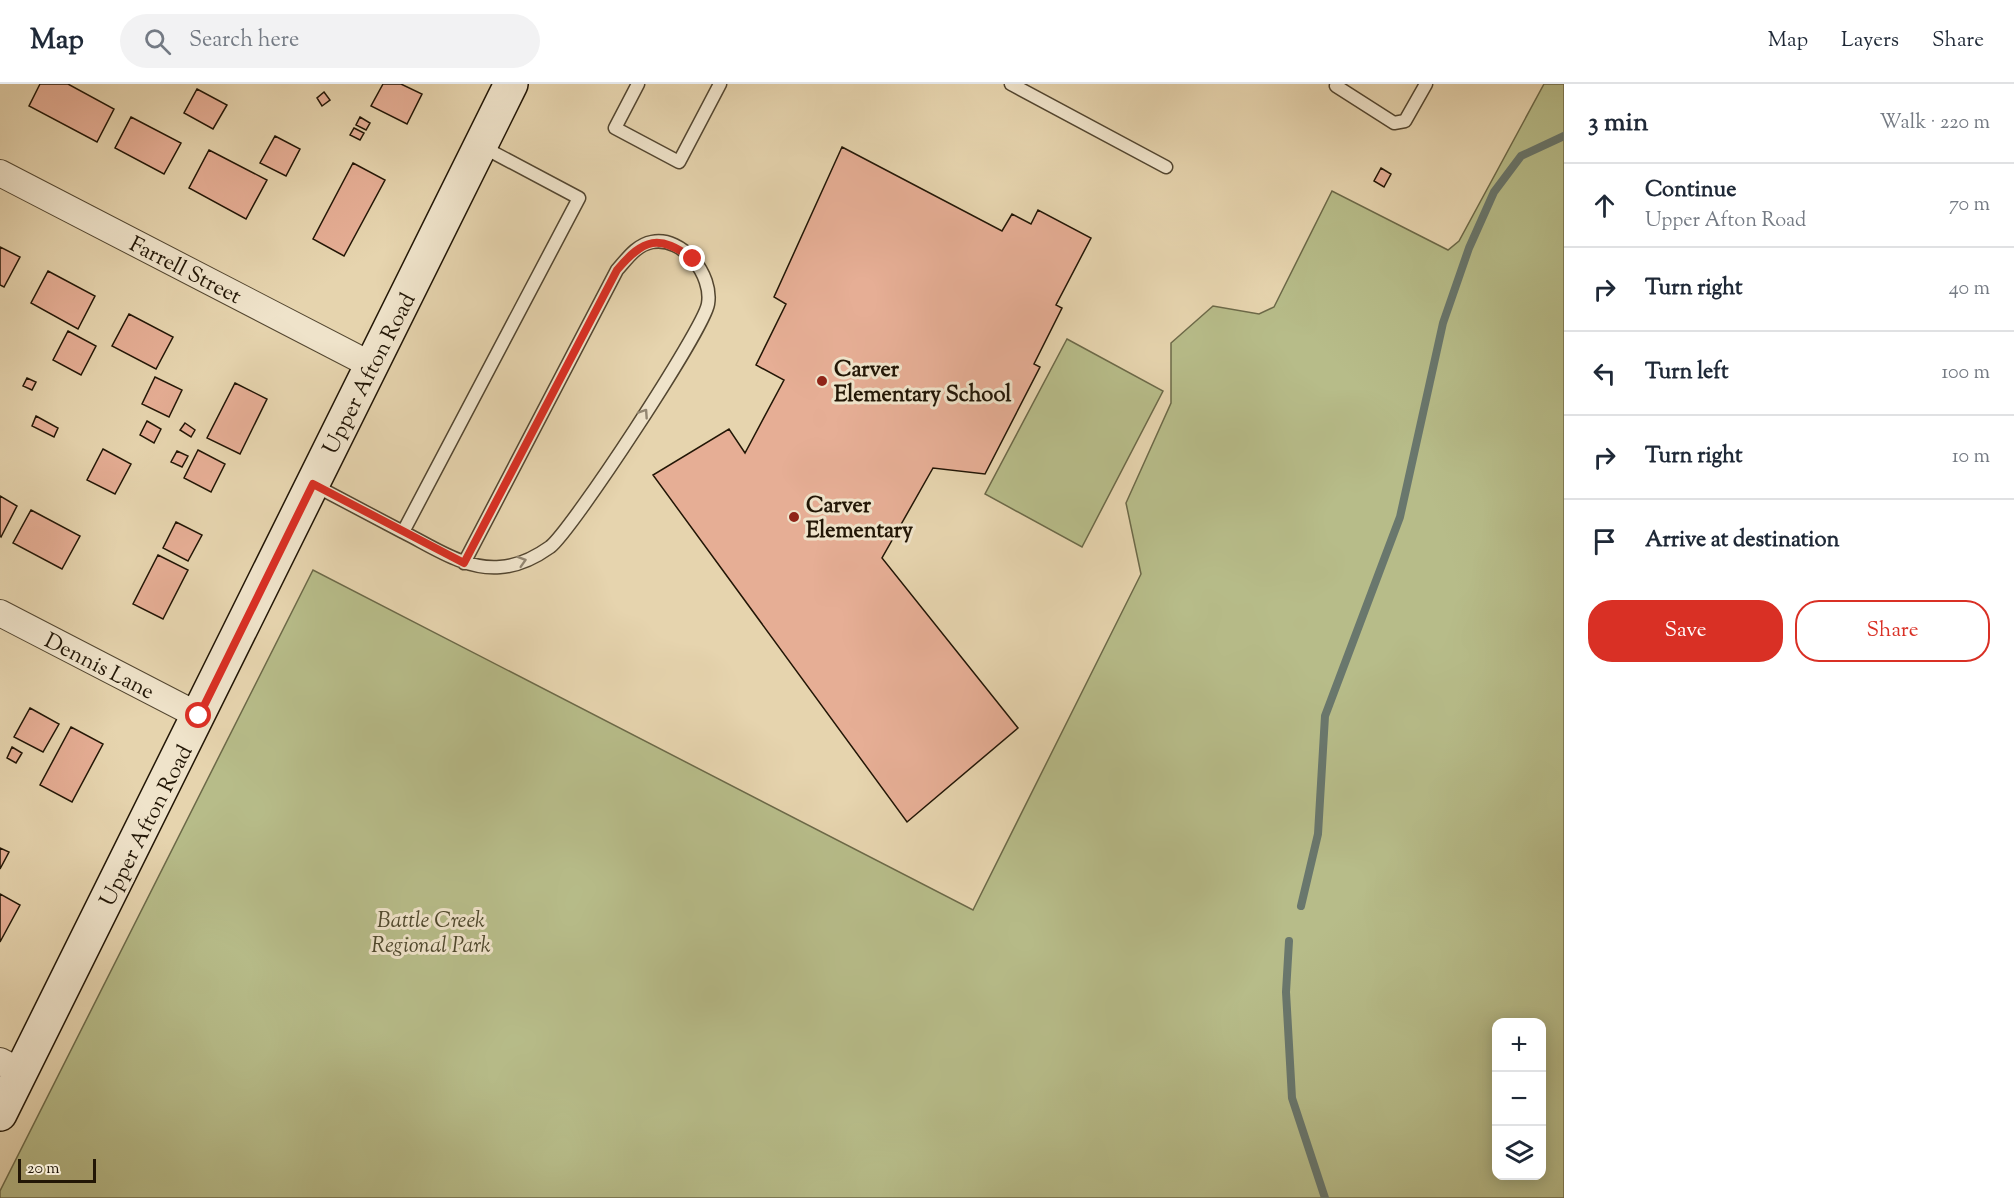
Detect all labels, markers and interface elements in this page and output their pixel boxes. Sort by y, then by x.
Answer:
search box [120,14,540,68]
text: Map [30,21,84,61]
icon: search [141,25,174,58]
text: Search here [189,25,299,57]
text: Map [1768,26,1808,56]
text: Layers [1841,26,1899,56]
text: Share [1932,26,1984,56]
text: 3 min [1588,105,1648,142]
text: Walk · 220 m [1879,109,1990,138]
text: Continue [1645,175,1736,207]
icon: ahead [1588,189,1621,222]
text: 70 m [1949,191,1990,220]
text: Upper Afton Road [1645,207,1806,236]
street label: Farrell Street [123,230,247,314]
route end [679,245,705,271]
icon: right [1588,273,1621,306]
text: Turn right [1645,273,1742,305]
text: 40 m [1949,275,1990,304]
street label: Upper Afton Road [316,288,425,461]
place label: Carver Elementary School [834,355,1012,412]
icon: left [1588,357,1621,390]
text: Turn left [1645,357,1728,389]
text: 100 m [1941,359,1990,388]
marker: Carver Elementary School [815,374,829,388]
one-way arrow [637,409,648,420]
icon: right [1588,441,1621,474]
text: Turn right [1645,441,1742,473]
text: 10 m [1952,443,1990,472]
place label: Carver Elementary [806,491,913,548]
marker: Carver Elementary [787,510,801,524]
icon: arrive [1588,525,1621,558]
text: Arrive at destination [1645,525,1840,557]
one-way arrow [516,556,527,568]
button: Save [1588,600,1783,662]
button: Share [1795,600,1990,662]
street label: Dennis Lane [38,626,159,709]
route start [185,702,211,728]
street label: Upper Afton Road [93,740,202,913]
park label: Battle Creek Regional Park [371,906,491,963]
map controls [1492,1018,1546,1180]
button: + [1492,1018,1546,1072]
button: − [1492,1072,1546,1126]
button: layers [1492,1126,1546,1180]
scale bar [18,1156,96,1184]
text: 20 m [27,1158,60,1181]

